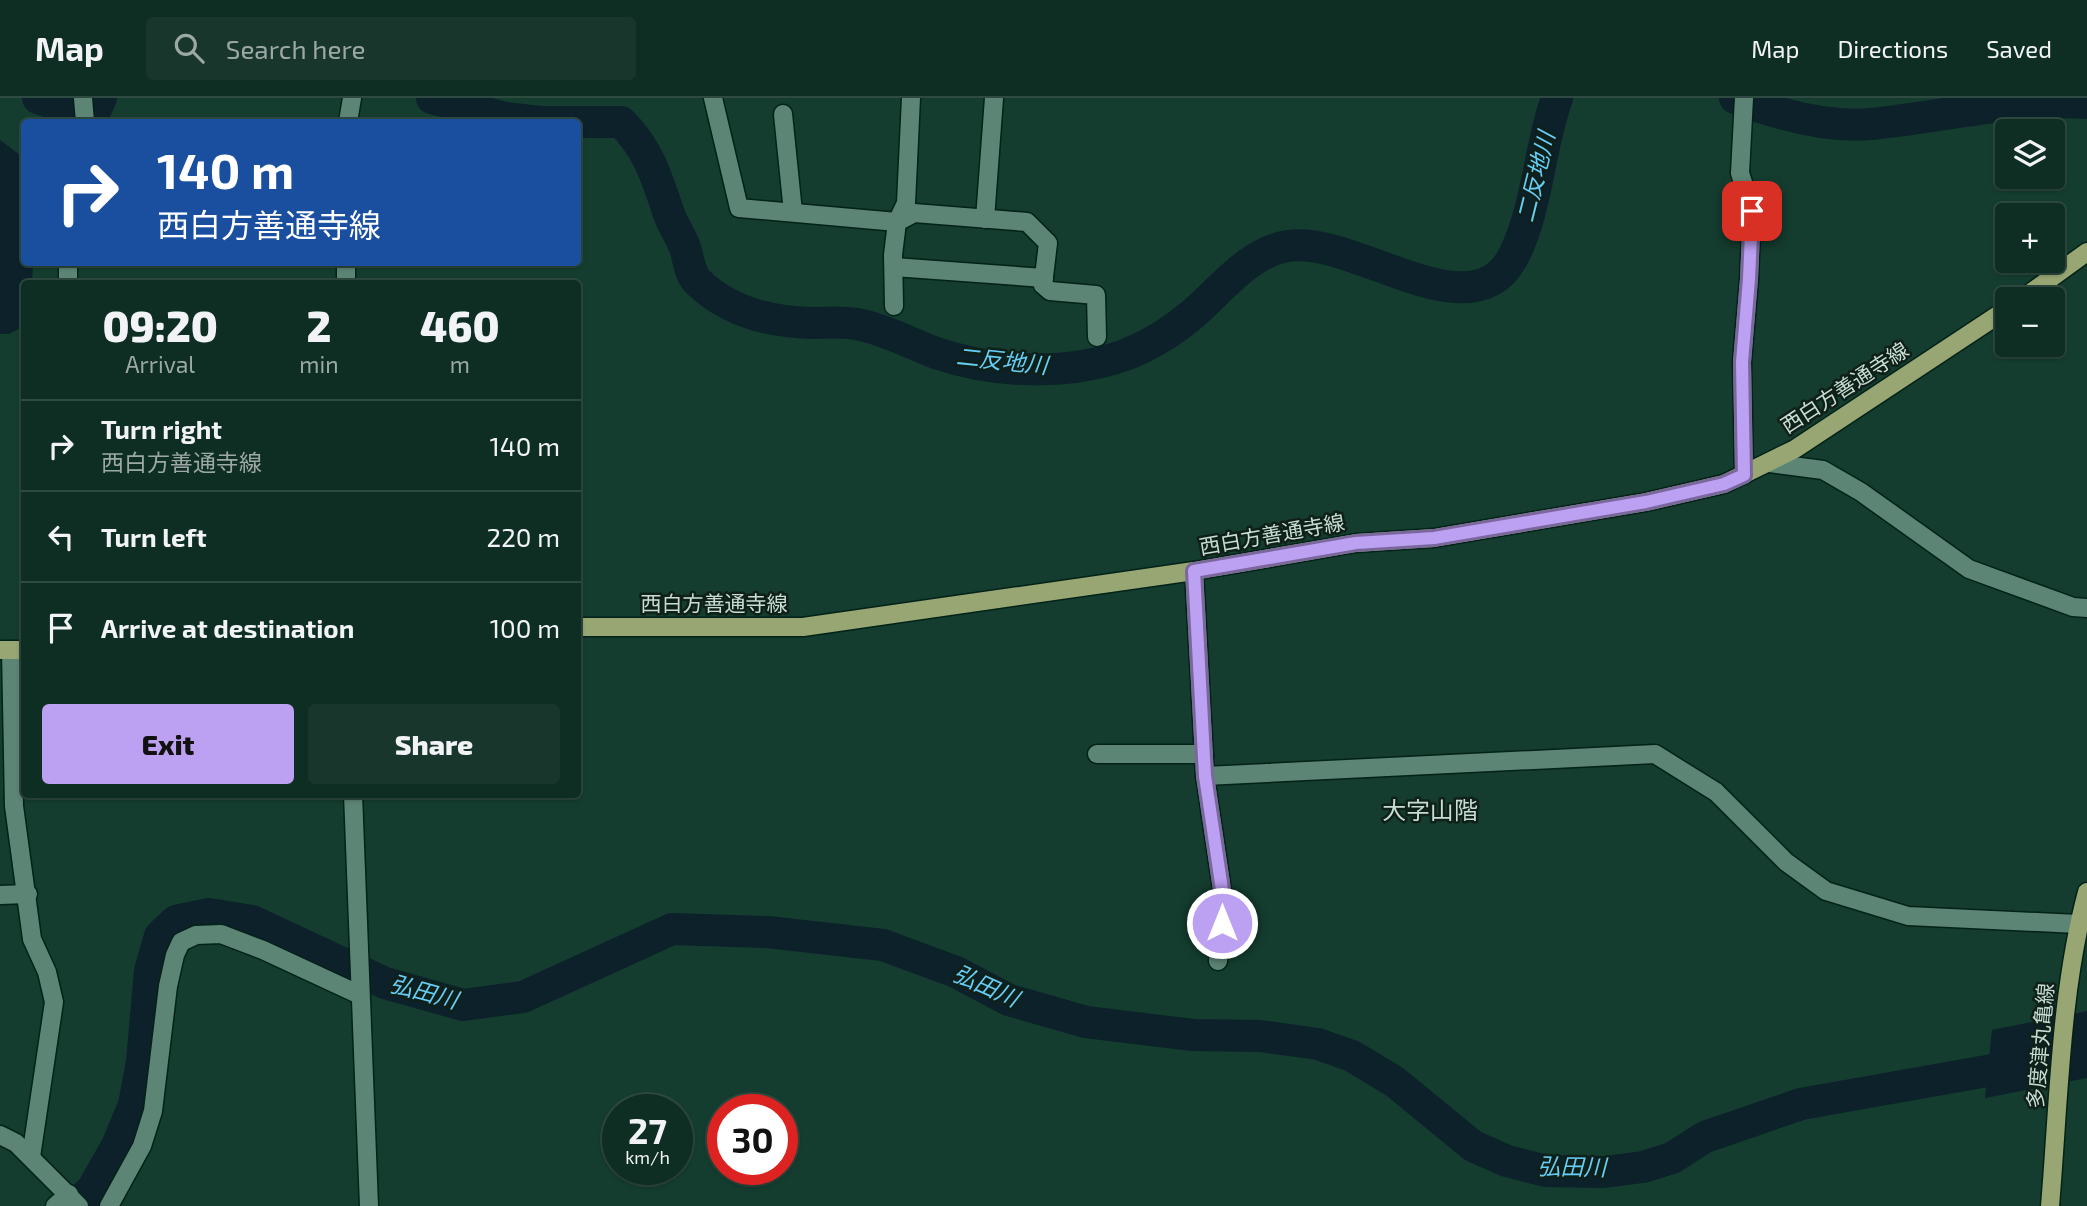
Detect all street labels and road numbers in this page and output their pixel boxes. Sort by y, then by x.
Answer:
street label: 西白方善通寺線 [1776,336,1913,437]
street label: 西白方善通寺線 [1197,508,1346,559]
street label: 西白方善通寺線 [641,590,788,615]
street label: 多度津丸亀線 [2022,982,2057,1110]

